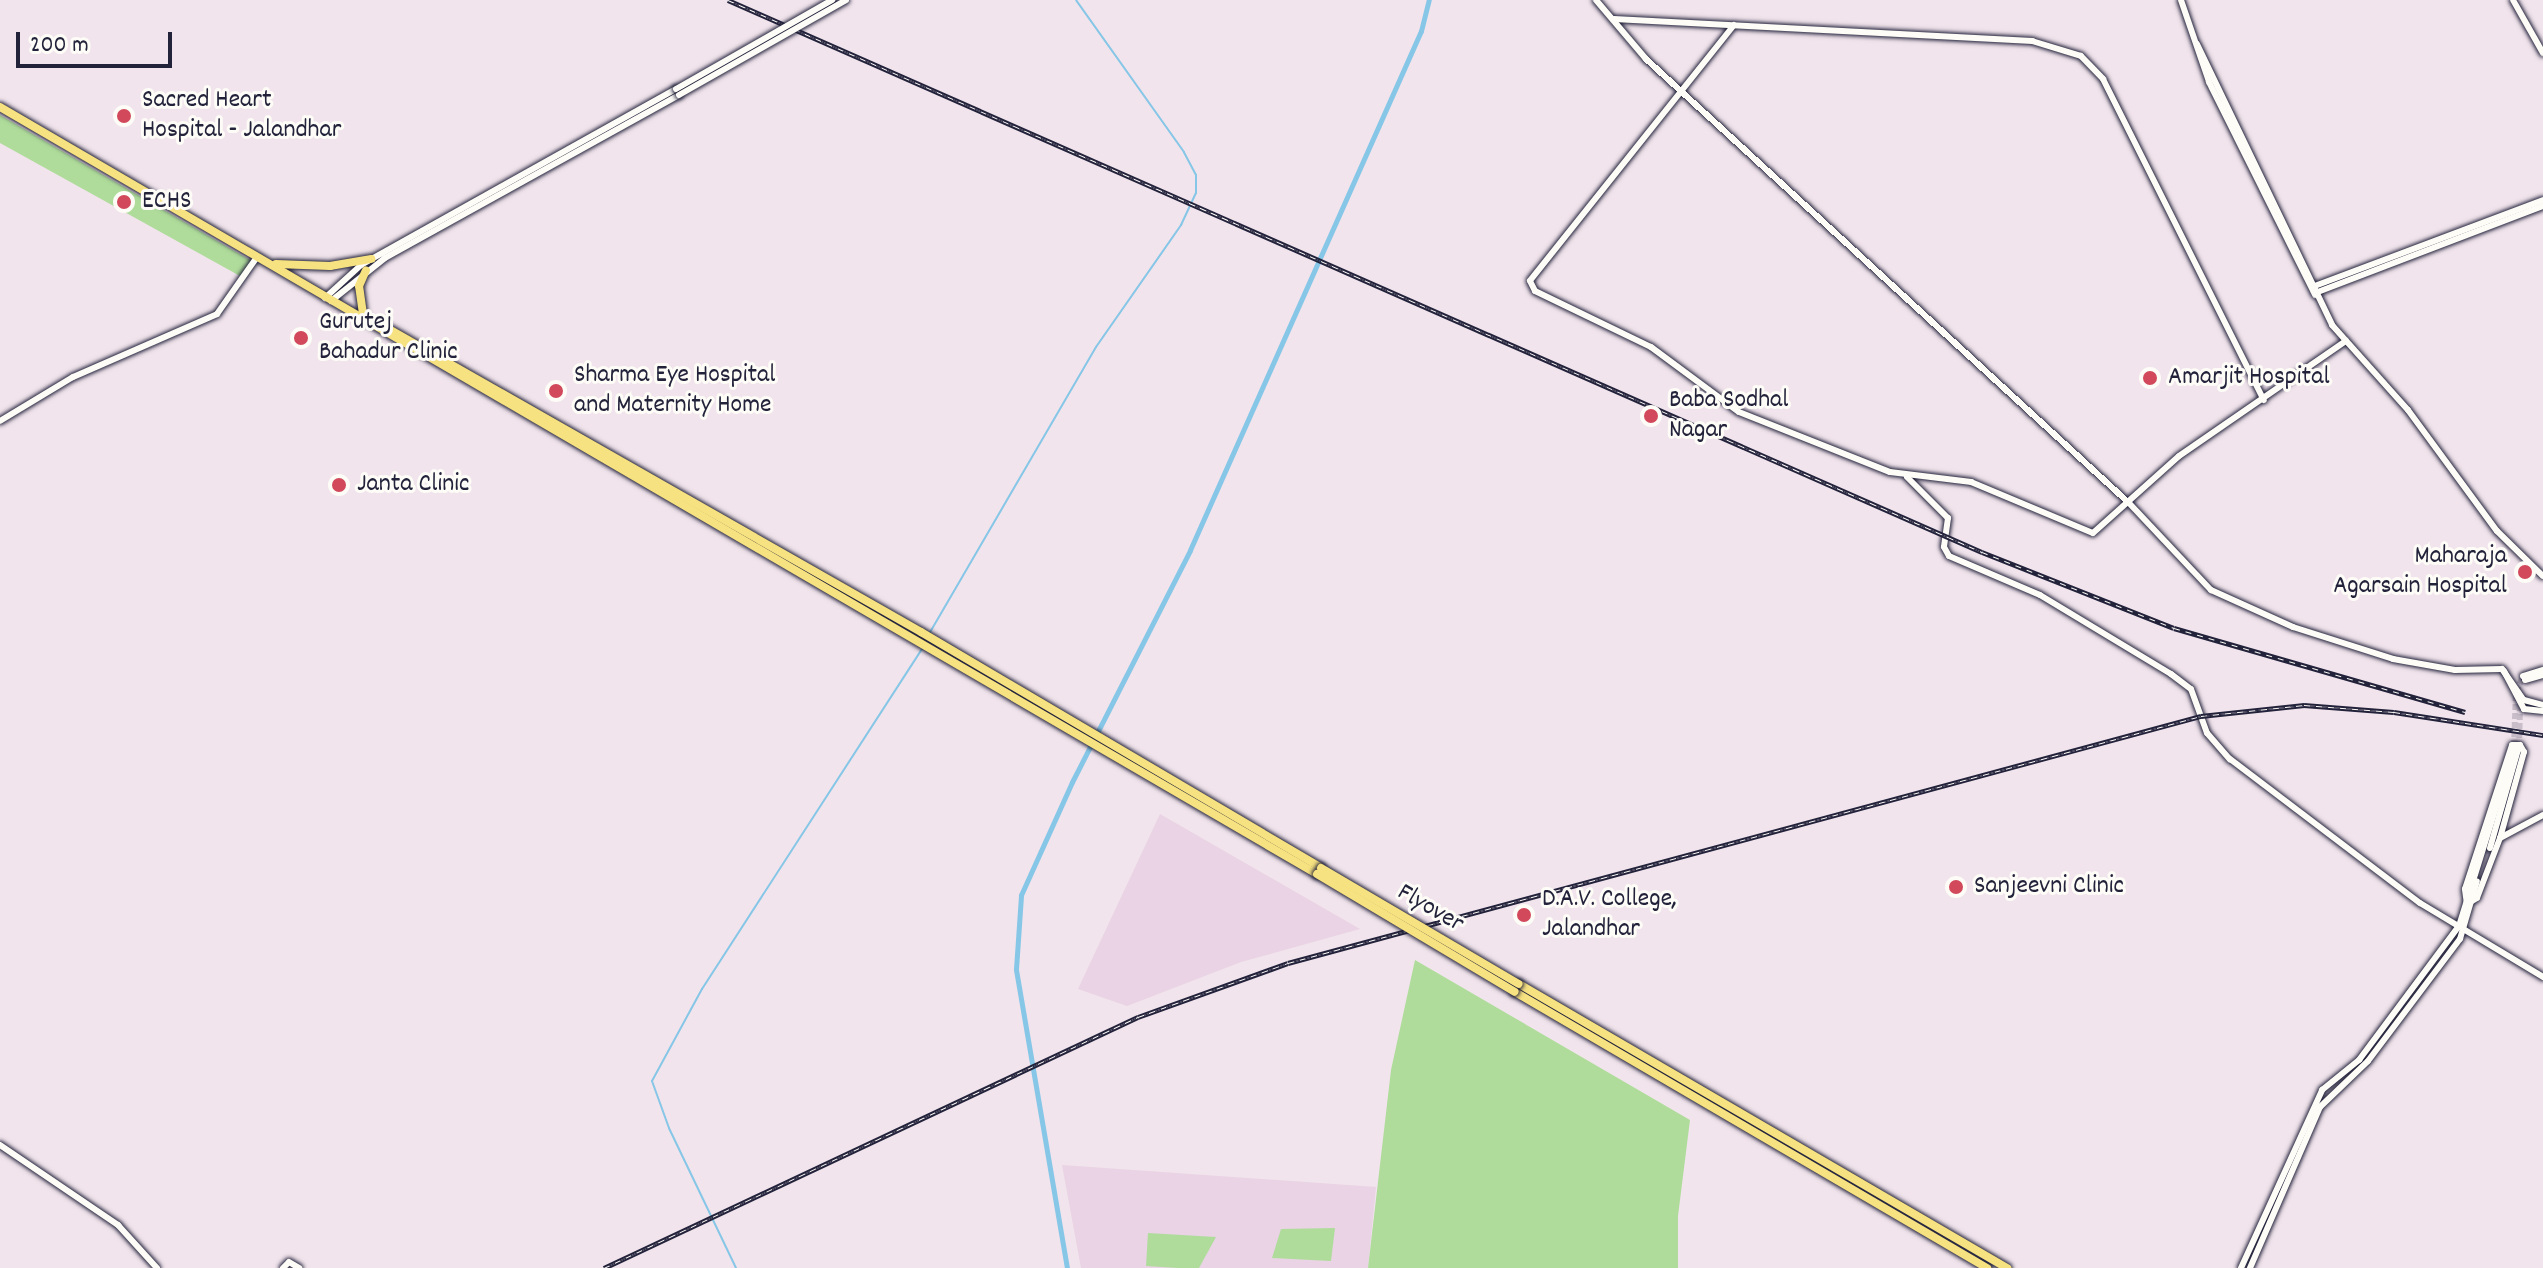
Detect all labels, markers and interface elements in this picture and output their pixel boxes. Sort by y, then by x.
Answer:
scale bar [20,16,176,66]
text: 200 m [30,29,89,63]
place label: Sacred Heart Hospital - Jalandhar [142,85,341,146]
marker: Sacred Heart Hospital - Jalandhar [113,105,135,127]
place label: ECHS [142,186,191,218]
marker: ECHS [113,191,135,213]
place label: Gurutej Bahadur Clinic [319,307,458,368]
marker: Gurutej Bahadur Clinic [290,327,312,349]
place label: Sharma Eye Hospital and Maternity Home [574,360,775,422]
place label: Amarjit Hospital [2168,362,2330,394]
marker: Amarjit Hospital [2139,367,2161,389]
marker: Sharma Eye Hospital and Maternity Home [545,380,567,402]
place label: Baba Sodhal Nagar [1669,385,1788,446]
marker: Baba Sodhal Nagar [1640,405,1662,427]
place label: Janta Clinic [357,469,469,501]
marker: Janta Clinic [328,474,350,496]
place label: Maharaja Agarsain Hospital [2333,541,2507,602]
marker: Maharaja Agarsain Hospital [2514,561,2536,583]
place label: Sanjeevni Clinic [1974,871,2124,903]
marker: Sanjeevni Clinic [1945,876,1967,898]
street label: Flyover [1391,878,1469,940]
place label: D.A.V. College, Jalandhar [1542,884,1677,946]
marker: D.A.V. College, Jalandhar [1513,904,1535,926]

